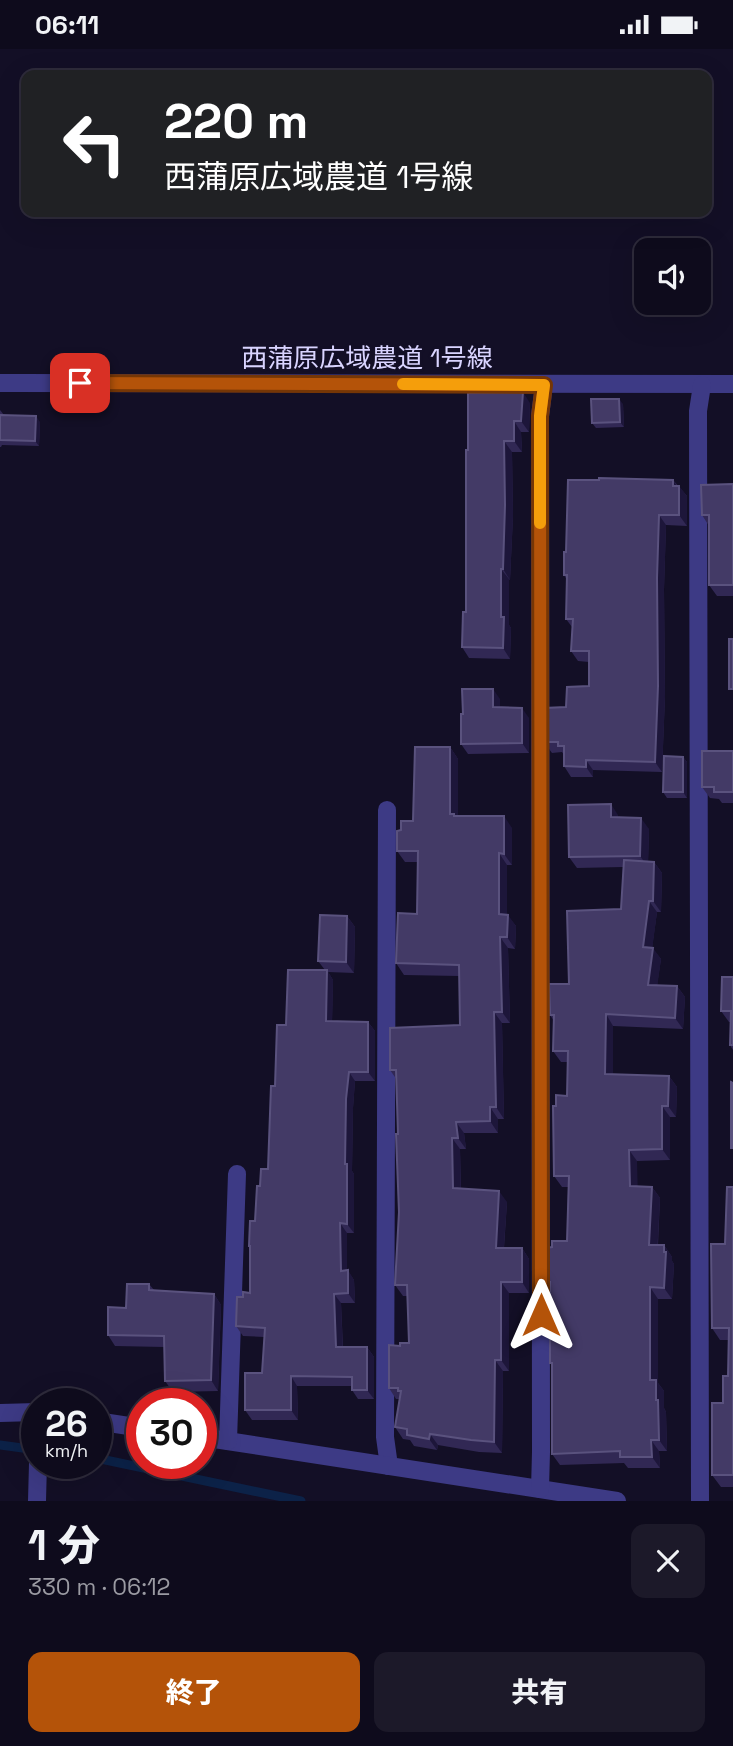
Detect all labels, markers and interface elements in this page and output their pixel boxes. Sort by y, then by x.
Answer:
text: 06:11 [35,8,99,42]
text: 220 m [164,90,308,152]
icon: left [49,98,140,189]
text: 西蒲原広域農道 1号線 [164,157,474,197]
map controls [634,238,711,315]
button: sound [634,238,711,315]
street label: 西蒲原広域農道 1号線 [241,341,493,375]
pin [50,353,110,413]
icon: arrive [61,364,99,402]
position arrow [504,1278,578,1352]
speed limit sign: 30 [126,1388,217,1479]
text: 26 [45,1402,88,1446]
text: km/h [45,1439,88,1462]
text: 1 分 [28,1519,100,1572]
button: close [631,1524,705,1598]
text: 330 m · 06:12 [28,1572,170,1602]
button: 終了 [28,1652,360,1732]
button: 共有 [374,1652,705,1732]

